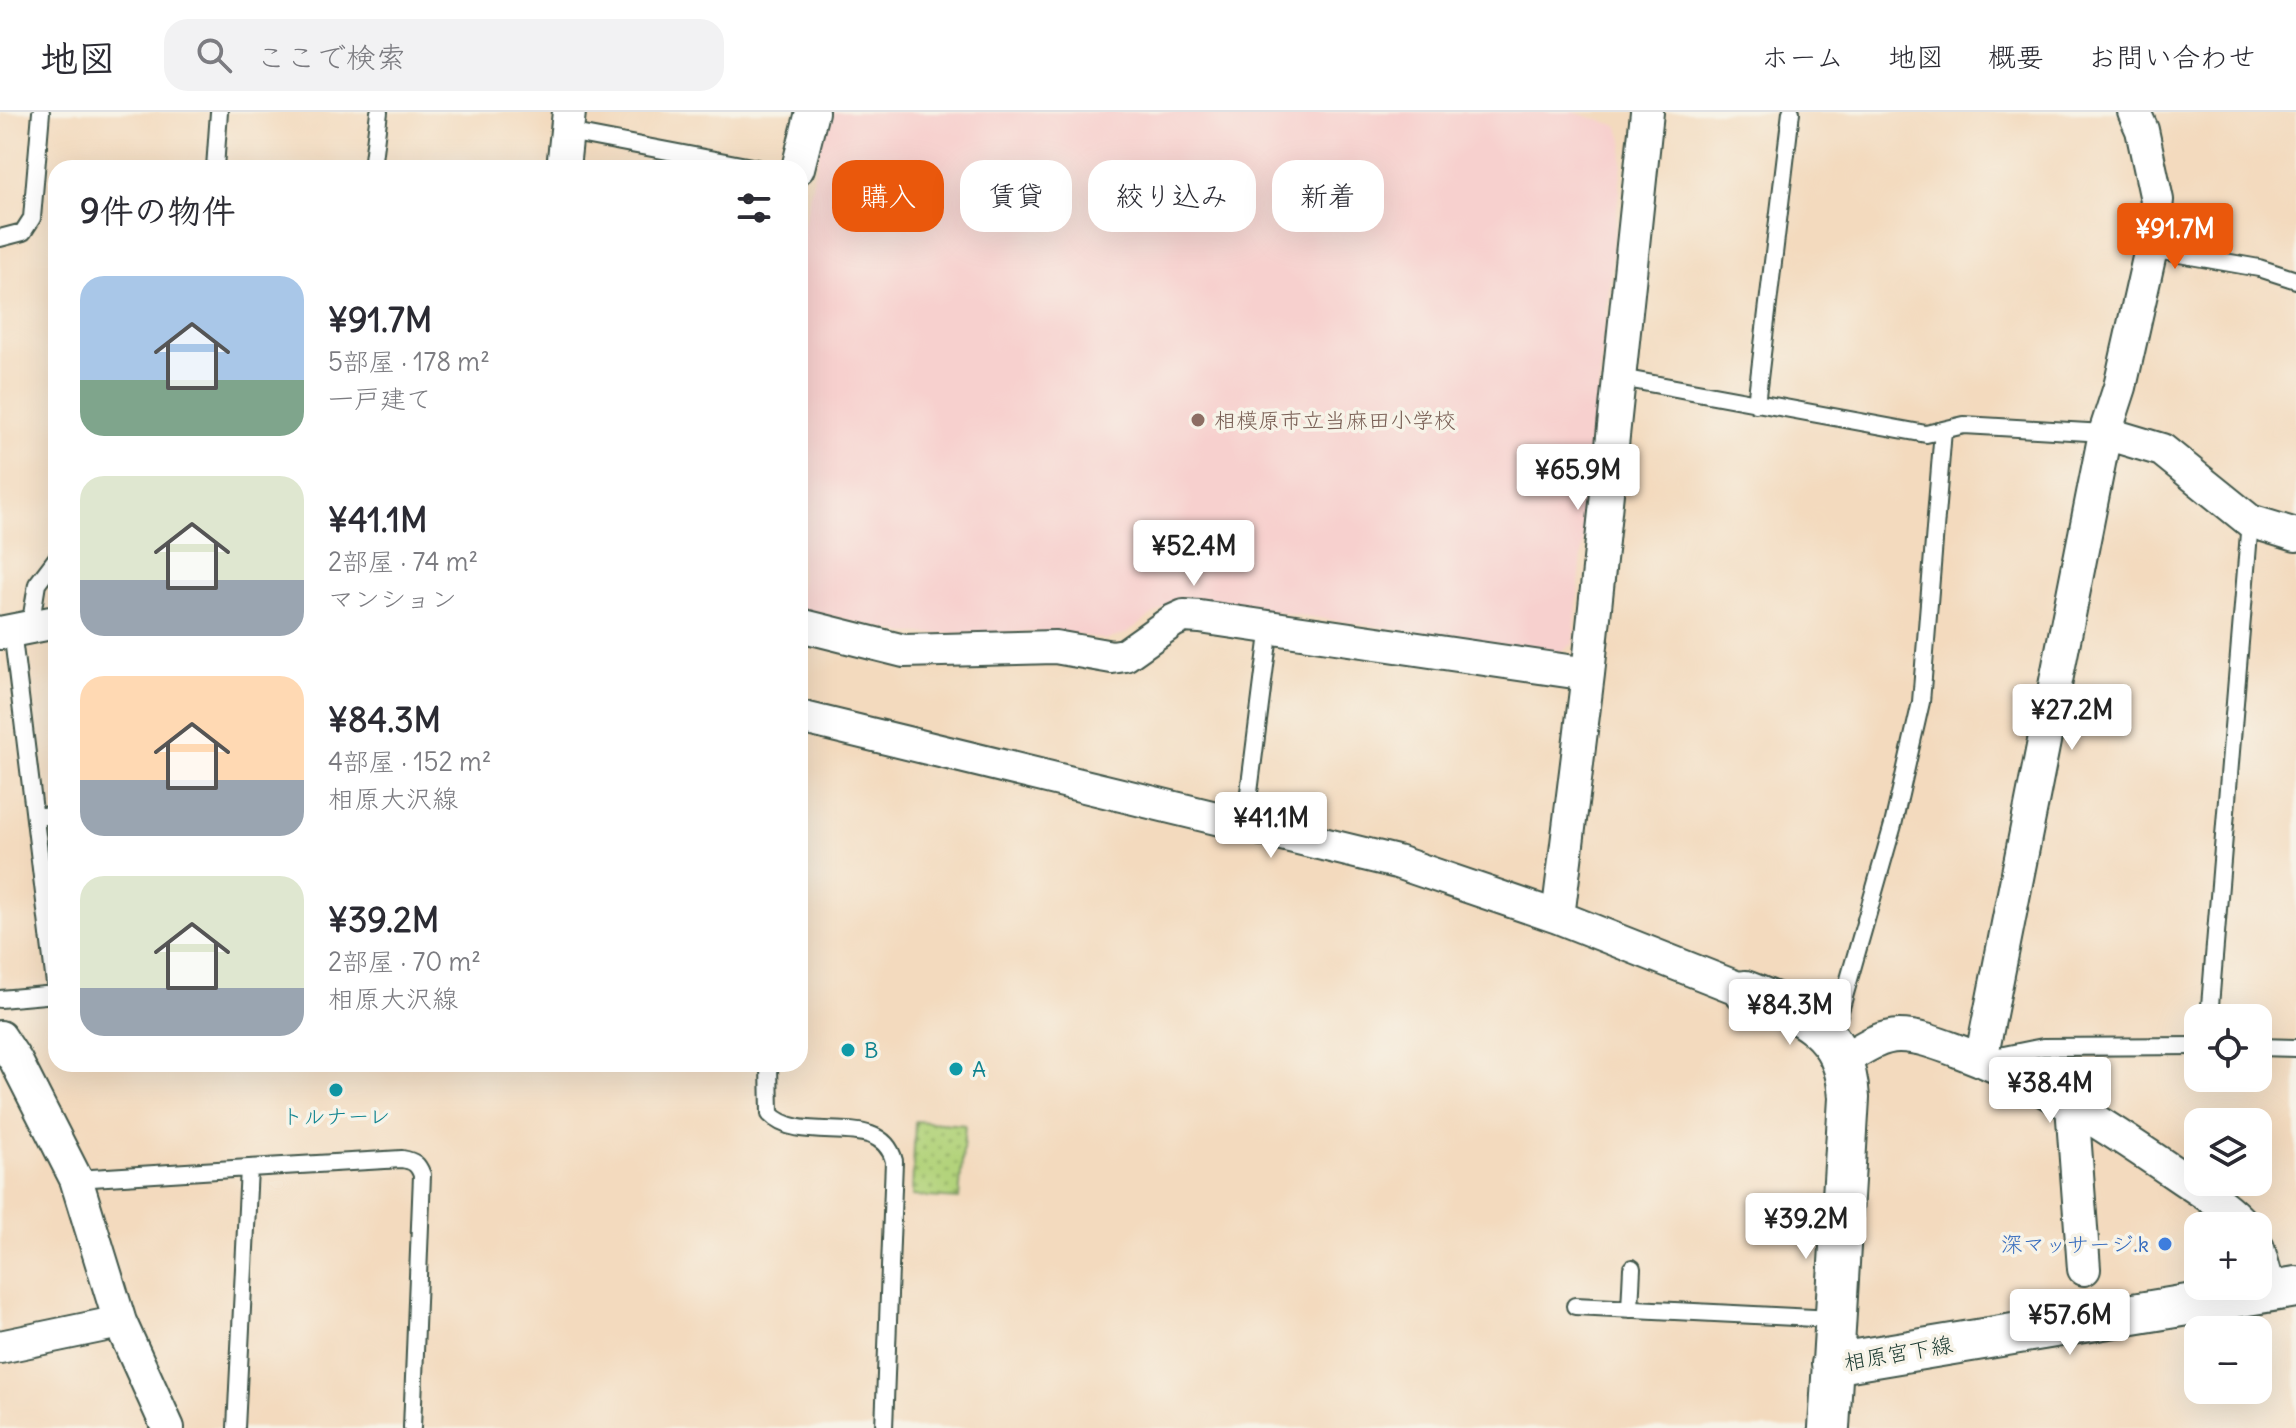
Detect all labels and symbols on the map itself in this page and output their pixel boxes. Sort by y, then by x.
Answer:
pin: ¥91.7M [2110,203,2240,271]
place label: 相模原市立当麻田小学校 [1214,406,1456,434]
marker: 相模原市立当麻田小学校 [1189,411,1207,429]
pin: ¥65.9M [1513,444,1643,512]
pin: ¥52.4M [1129,520,1259,588]
pin: ¥27.2M [2007,684,2137,752]
pin: ¥41.1M [1206,792,1336,860]
pin: ¥84.3M [1725,979,1855,1047]
place label: B [864,1036,878,1064]
marker: B [839,1041,857,1059]
place label: A [972,1055,986,1083]
pin: ¥38.4M [1985,1057,2115,1125]
marker: A [947,1060,965,1078]
marker: トルナーレ [327,1081,345,1099]
place label: トルナーレ [281,1102,391,1130]
pin: ¥39.2M [1741,1193,1871,1261]
place label: 深マッサージ.k [2001,1230,2149,1258]
marker: 深マッサージ.k [2156,1235,2174,1253]
pin: ¥57.6M [2005,1289,2135,1357]
street label: 相原宮下線 [1841,1330,1955,1376]

